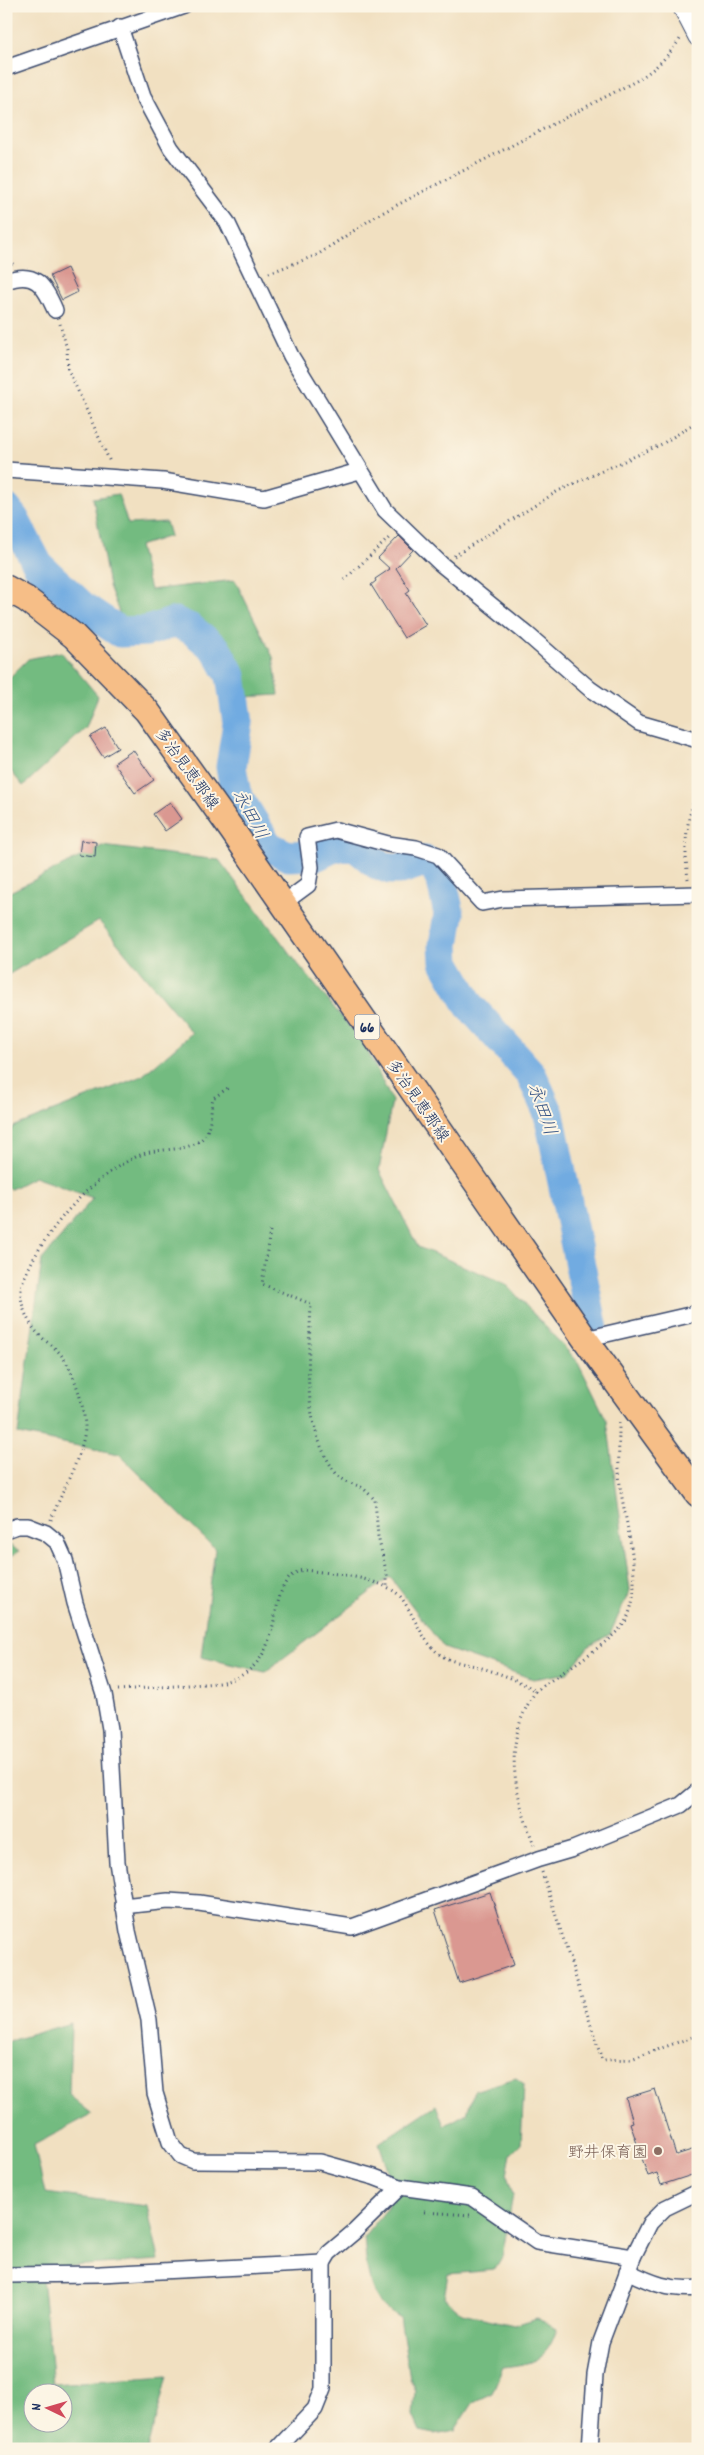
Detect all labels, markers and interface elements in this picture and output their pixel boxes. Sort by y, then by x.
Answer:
street label: 多治見恵那線 [148,724,223,815]
water label: 永田川 [225,785,273,845]
road number: 66 [354,1014,380,1040]
street label: 多治見恵那線 [380,1056,454,1147]
water label: 永田川 [520,1080,561,1139]
place label: 野井保育園 [568,2142,648,2165]
marker: 野井保育園 [652,2145,664,2157]
north arrow [22,2382,72,2432]
text: N [27,2403,47,2411]

